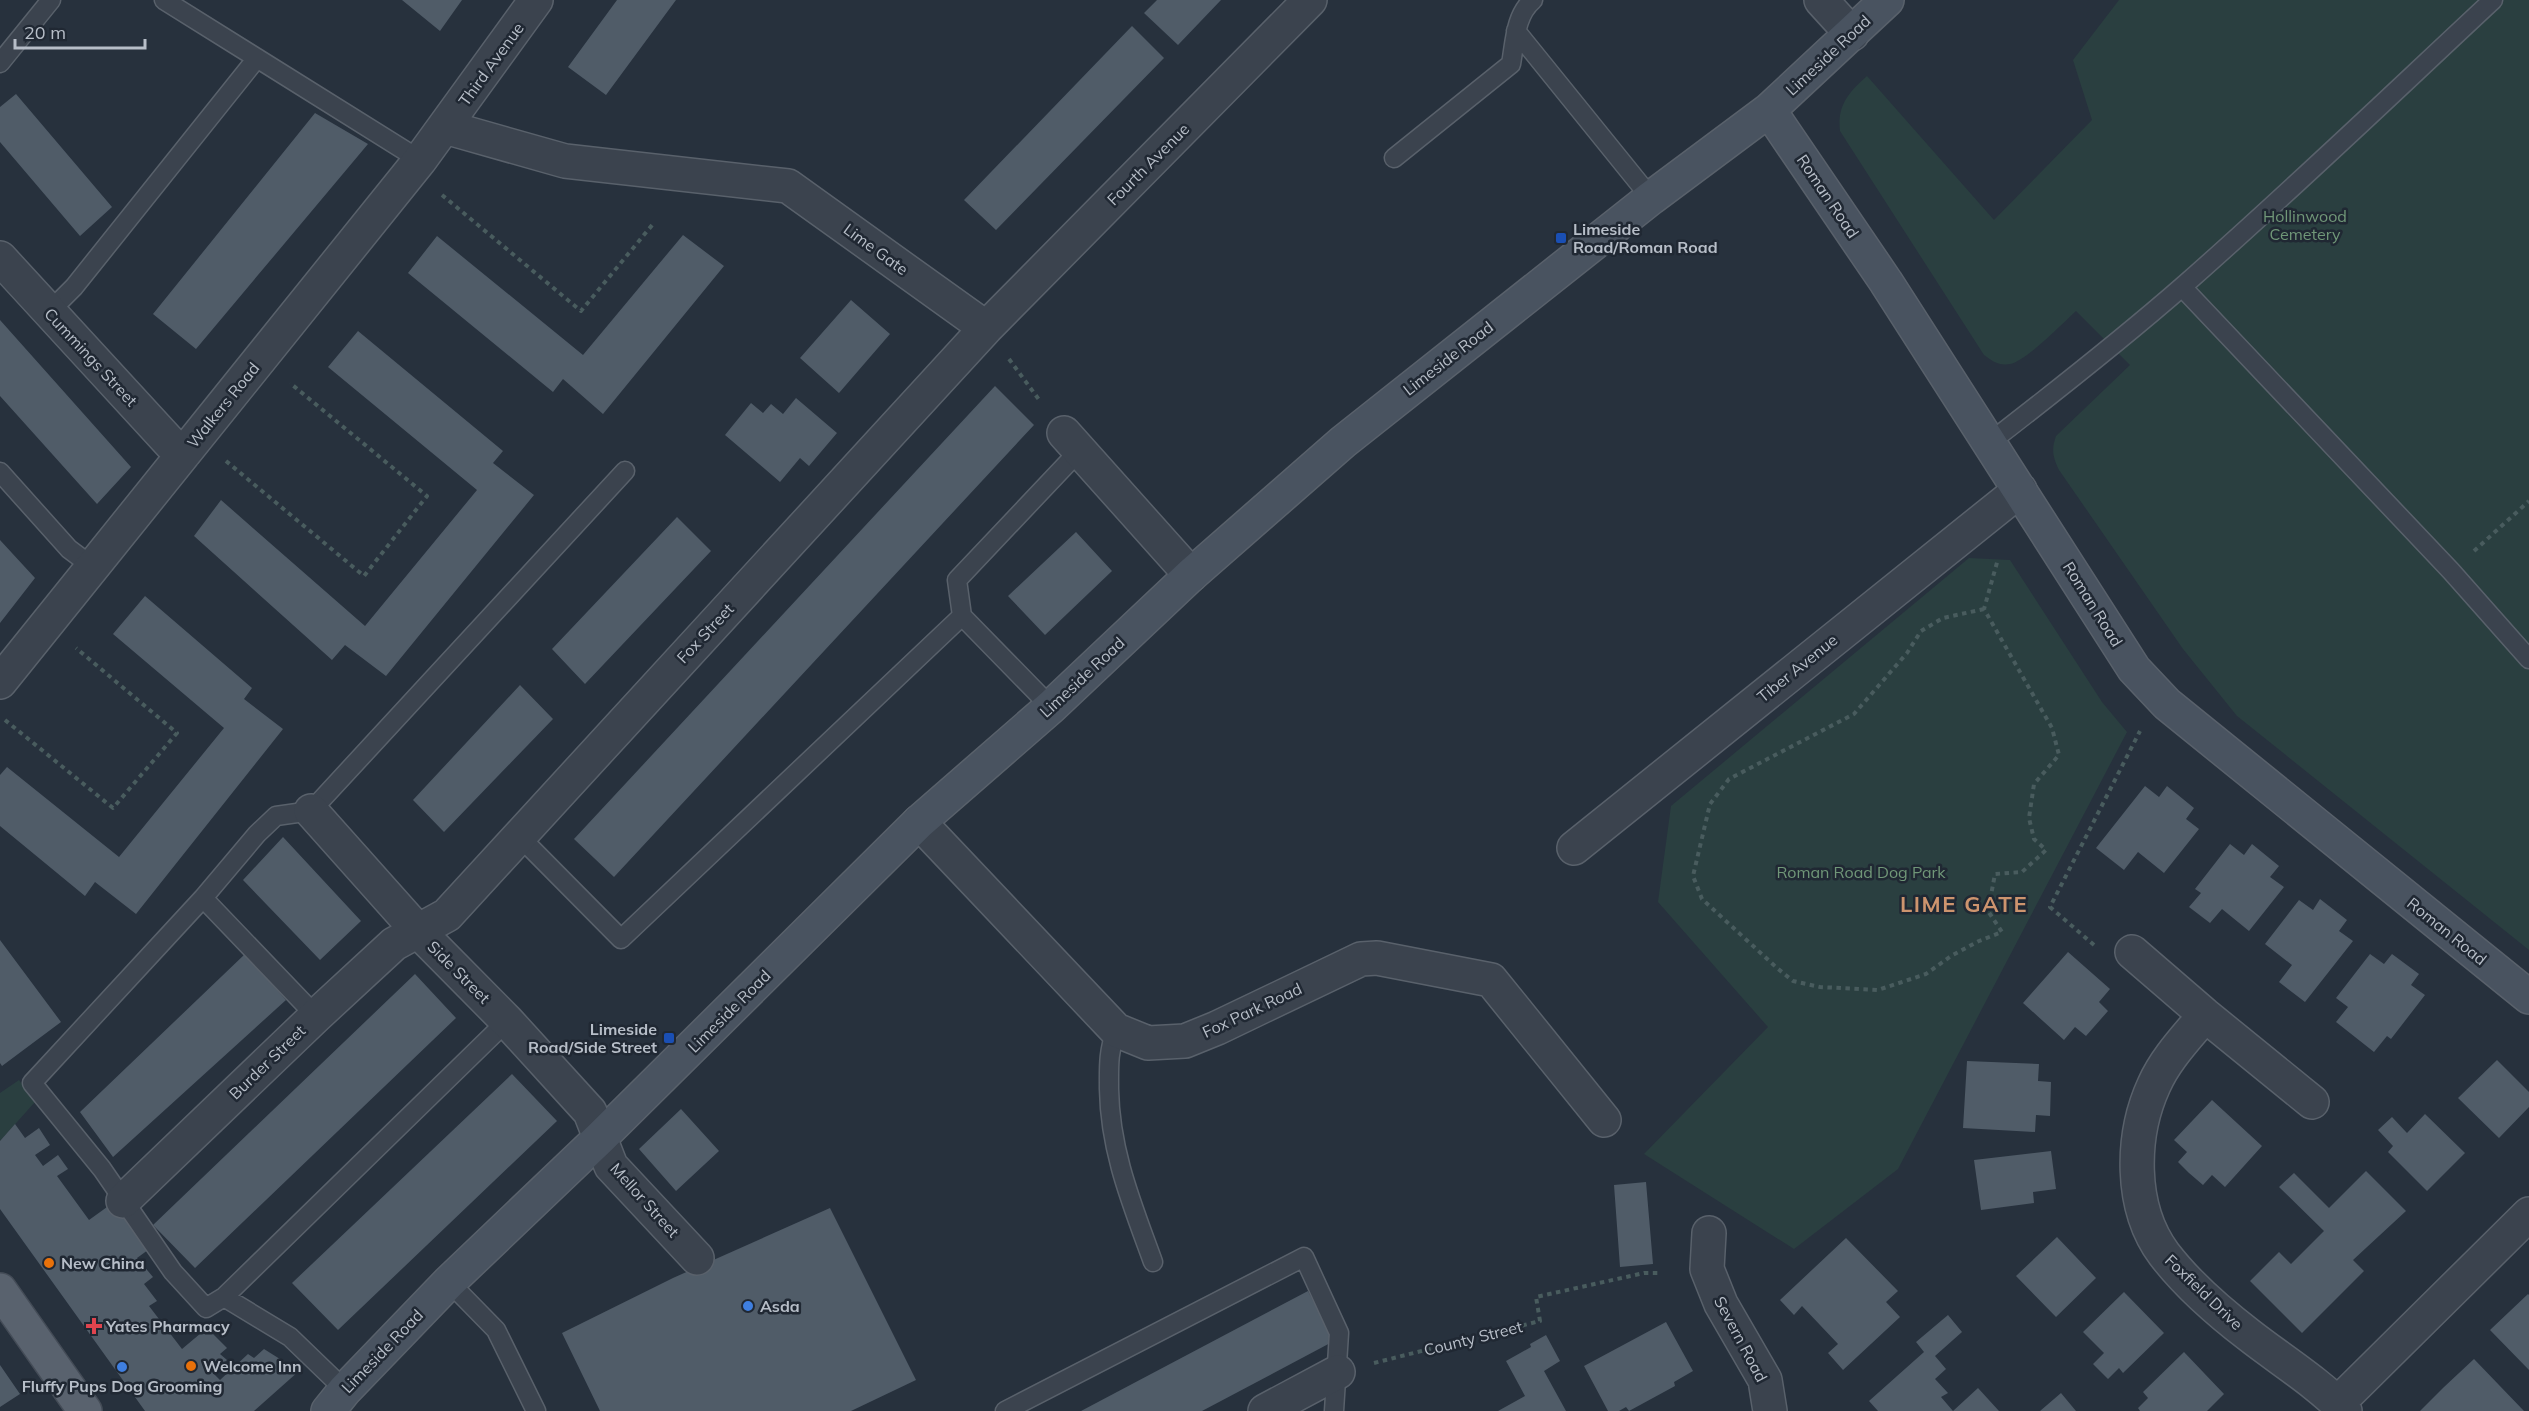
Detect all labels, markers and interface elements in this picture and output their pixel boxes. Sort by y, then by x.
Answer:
street label: Limeside Road [1781,11,1875,99]
scale bar [15,12,146,50]
street label: Third Avenue [454,18,528,110]
text: 20 m [24,21,66,44]
street label: Fourth Avenue [1103,119,1193,209]
street label: Roman Road [1793,150,1863,242]
park label: Hollinwood Cemetery [2263,206,2347,244]
street label: Lime Gate [840,219,912,279]
place label: Limeside Road/Roman Road [1573,219,1718,257]
marker: Limeside Road/Roman Road [1554,231,1568,245]
street label: Cummings Street [40,304,142,411]
street label: Limeside Road [1399,317,1497,399]
street label: Walkers Road [182,358,264,452]
street label: Roman Road [2059,558,2127,650]
street label: Fox Street [672,599,738,667]
street label: Tiber Avenue [1753,630,1841,706]
street label: Limeside Road [1035,633,1129,721]
park label: Roman Road Dog Park [1776,862,1946,882]
district label: LIME GATE [1900,890,2028,918]
street label: Roman Road [2403,893,2491,969]
street label: Side Street [423,936,495,1008]
street label: Limeside Road [683,965,775,1057]
street label: Fox Park Road [1199,978,1305,1042]
place label: Limeside Road/Side Street [528,1019,657,1057]
street label: Burder Street [225,1020,310,1103]
marker: Limeside Road/Side Street [662,1031,676,1045]
street label: Mellor Street [606,1159,684,1242]
street label: Foxfield Drive [2161,1250,2247,1334]
place label: New China [61,1253,145,1273]
marker: New China [42,1256,56,1270]
street label: Severn Road [1710,1293,1772,1385]
place label: Asda [760,1296,800,1316]
marker: Asda [741,1299,755,1313]
street label: Limeside Road [337,1305,427,1397]
place label: Yates Pharmacy [105,1316,230,1336]
street label: County Street [1422,1316,1525,1360]
marker: Yates Pharmacy [87,1319,101,1333]
place label: Welcome Inn [203,1356,302,1376]
marker: Welcome Inn [184,1359,198,1373]
marker: Fluffy Pups Dog Grooming [115,1360,129,1374]
place label: Fluffy Pups Dog Grooming [22,1376,222,1396]

